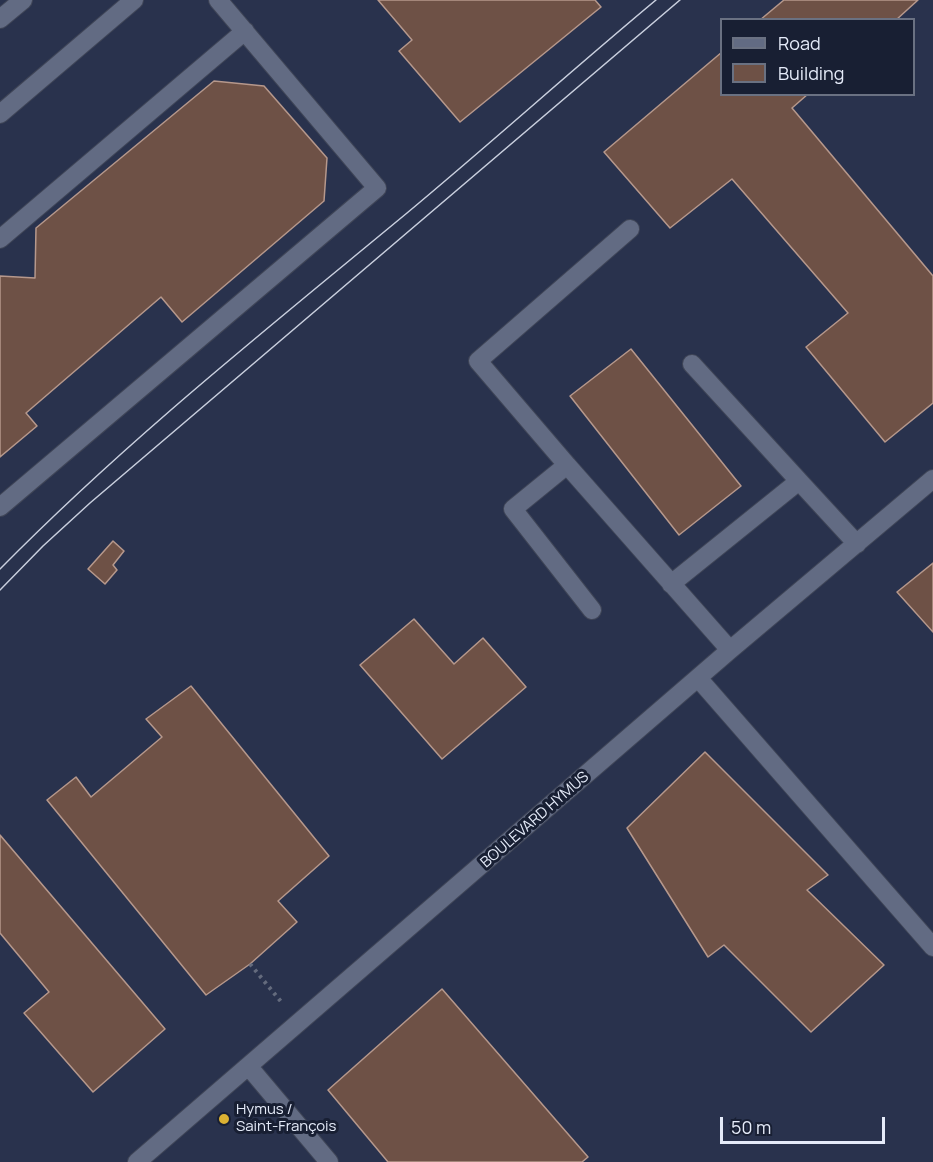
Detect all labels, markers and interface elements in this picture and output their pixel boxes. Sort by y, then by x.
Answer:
legend [720,18,915,96]
text: Road [778,31,821,55]
text: Building [778,61,844,85]
street label: BOULEVARD HYMUS [477,768,593,872]
place label: Hymus / Saint-François [236,1101,336,1136]
scale bar [723,1105,888,1143]
marker: Hymus / Saint-François [217,1112,231,1126]
text: 50 m [731,1115,771,1139]

